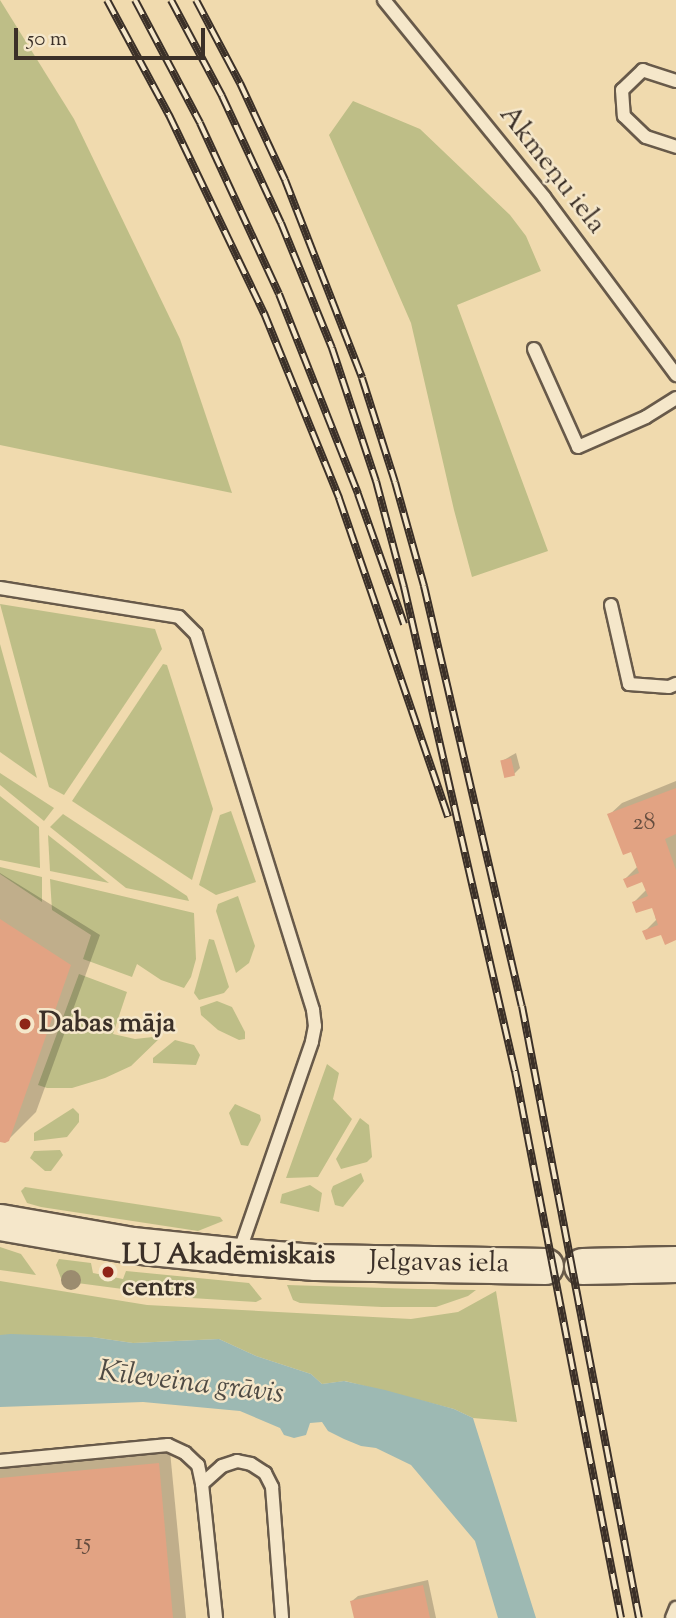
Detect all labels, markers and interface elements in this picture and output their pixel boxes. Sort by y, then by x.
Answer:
scale bar [18,14,208,58]
text: 50 m [27,25,67,55]
street label: Akmeņu iela [491,99,613,241]
house number: 28 [632,810,656,838]
place label: Dabas māja [39,1007,175,1041]
marker: Dabas māja [17,1016,33,1032]
place label: LU Akadēmiskais centrs [122,1239,335,1305]
street label: Jelgavas iela [368,1245,510,1281]
marker: LU Akadēmiskais centrs [100,1264,116,1280]
water label: Kīleveina grāvis [96,1355,286,1413]
house number: 15 [75,1530,91,1558]

